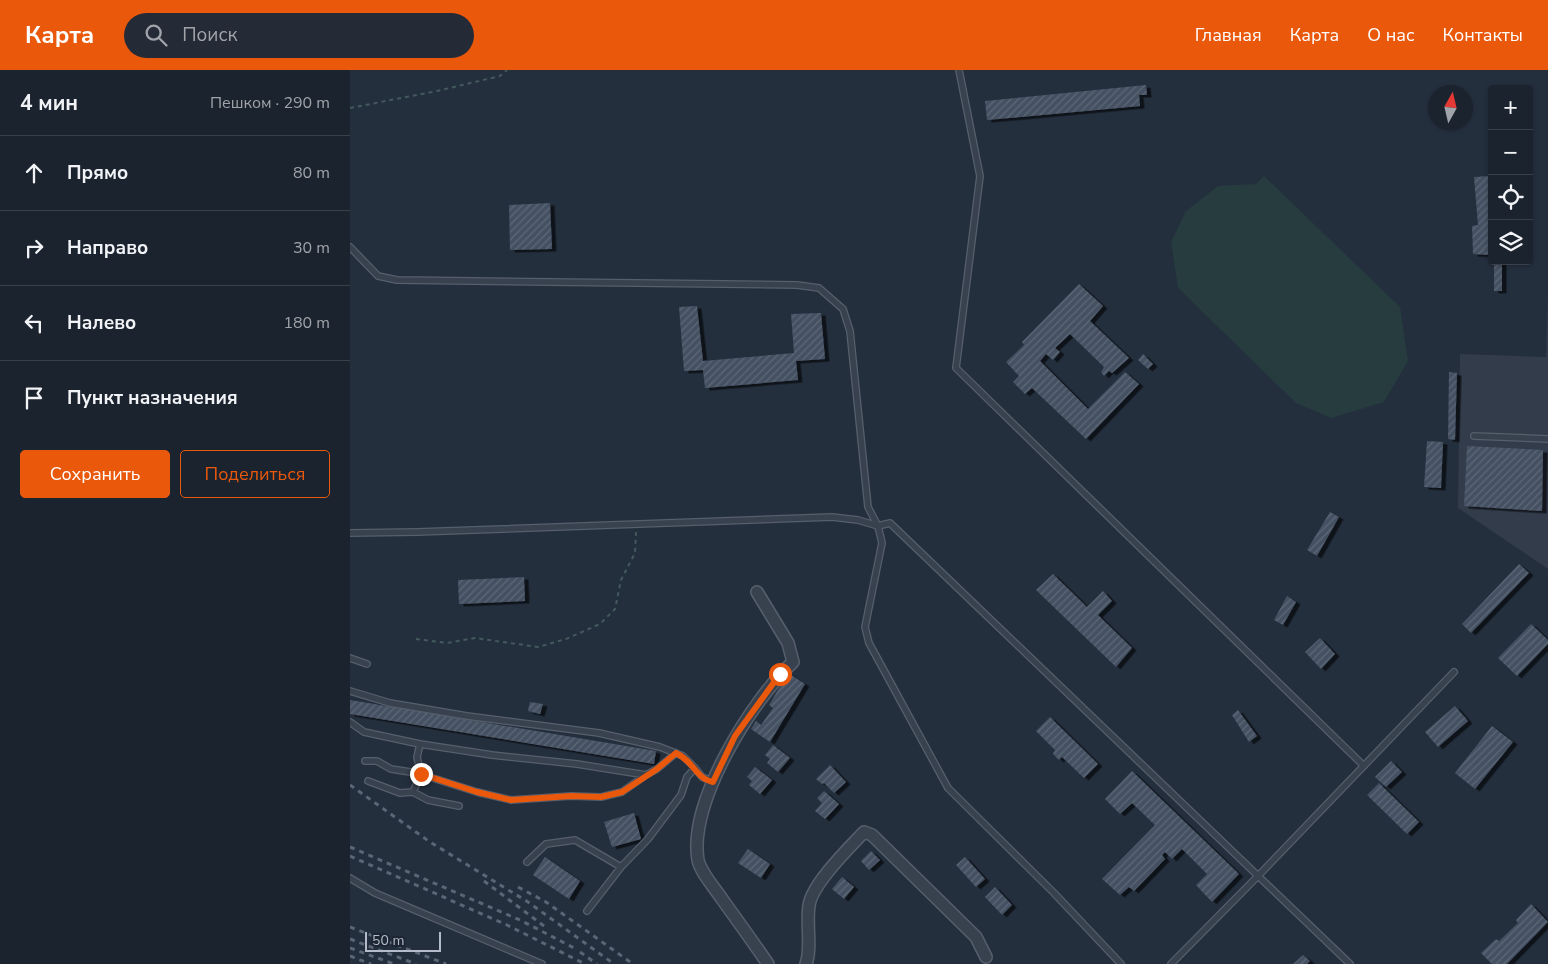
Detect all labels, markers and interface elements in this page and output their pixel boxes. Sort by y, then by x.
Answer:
search box [124,13,474,58]
text: Карта [25,19,94,51]
icon: search [142,21,170,49]
text: Поиск [182,22,237,48]
text: Главная [1195,23,1262,47]
text: Карта [1290,23,1339,47]
text: О нас [1367,23,1415,47]
text: Контакты [1443,23,1523,47]
north arrow [1428,85,1473,130]
map controls [1488,85,1533,265]
button: + [1488,85,1533,130]
text: 4 мин [20,89,78,117]
text: Пешком · 290 m [210,92,330,114]
button: − [1488,130,1533,175]
icon: ahead [20,159,48,187]
text: Прямо [67,160,128,186]
text: 80 m [293,162,330,184]
button: locate [1488,175,1533,220]
button: layers [1488,220,1533,265]
icon: right [20,234,48,262]
text: Направо [67,235,148,261]
text: 30 m [293,237,330,259]
icon: left [20,309,48,337]
text: Налево [67,310,136,336]
text: 180 m [283,312,330,334]
icon: arrive [20,384,48,412]
text: Пункт назначения [67,385,238,411]
button: Сохранить [20,450,170,498]
button: Поделиться [180,450,330,498]
route start [769,663,792,686]
route end [410,763,433,786]
scale bar [365,929,441,952]
text: 50 m [372,931,404,950]

